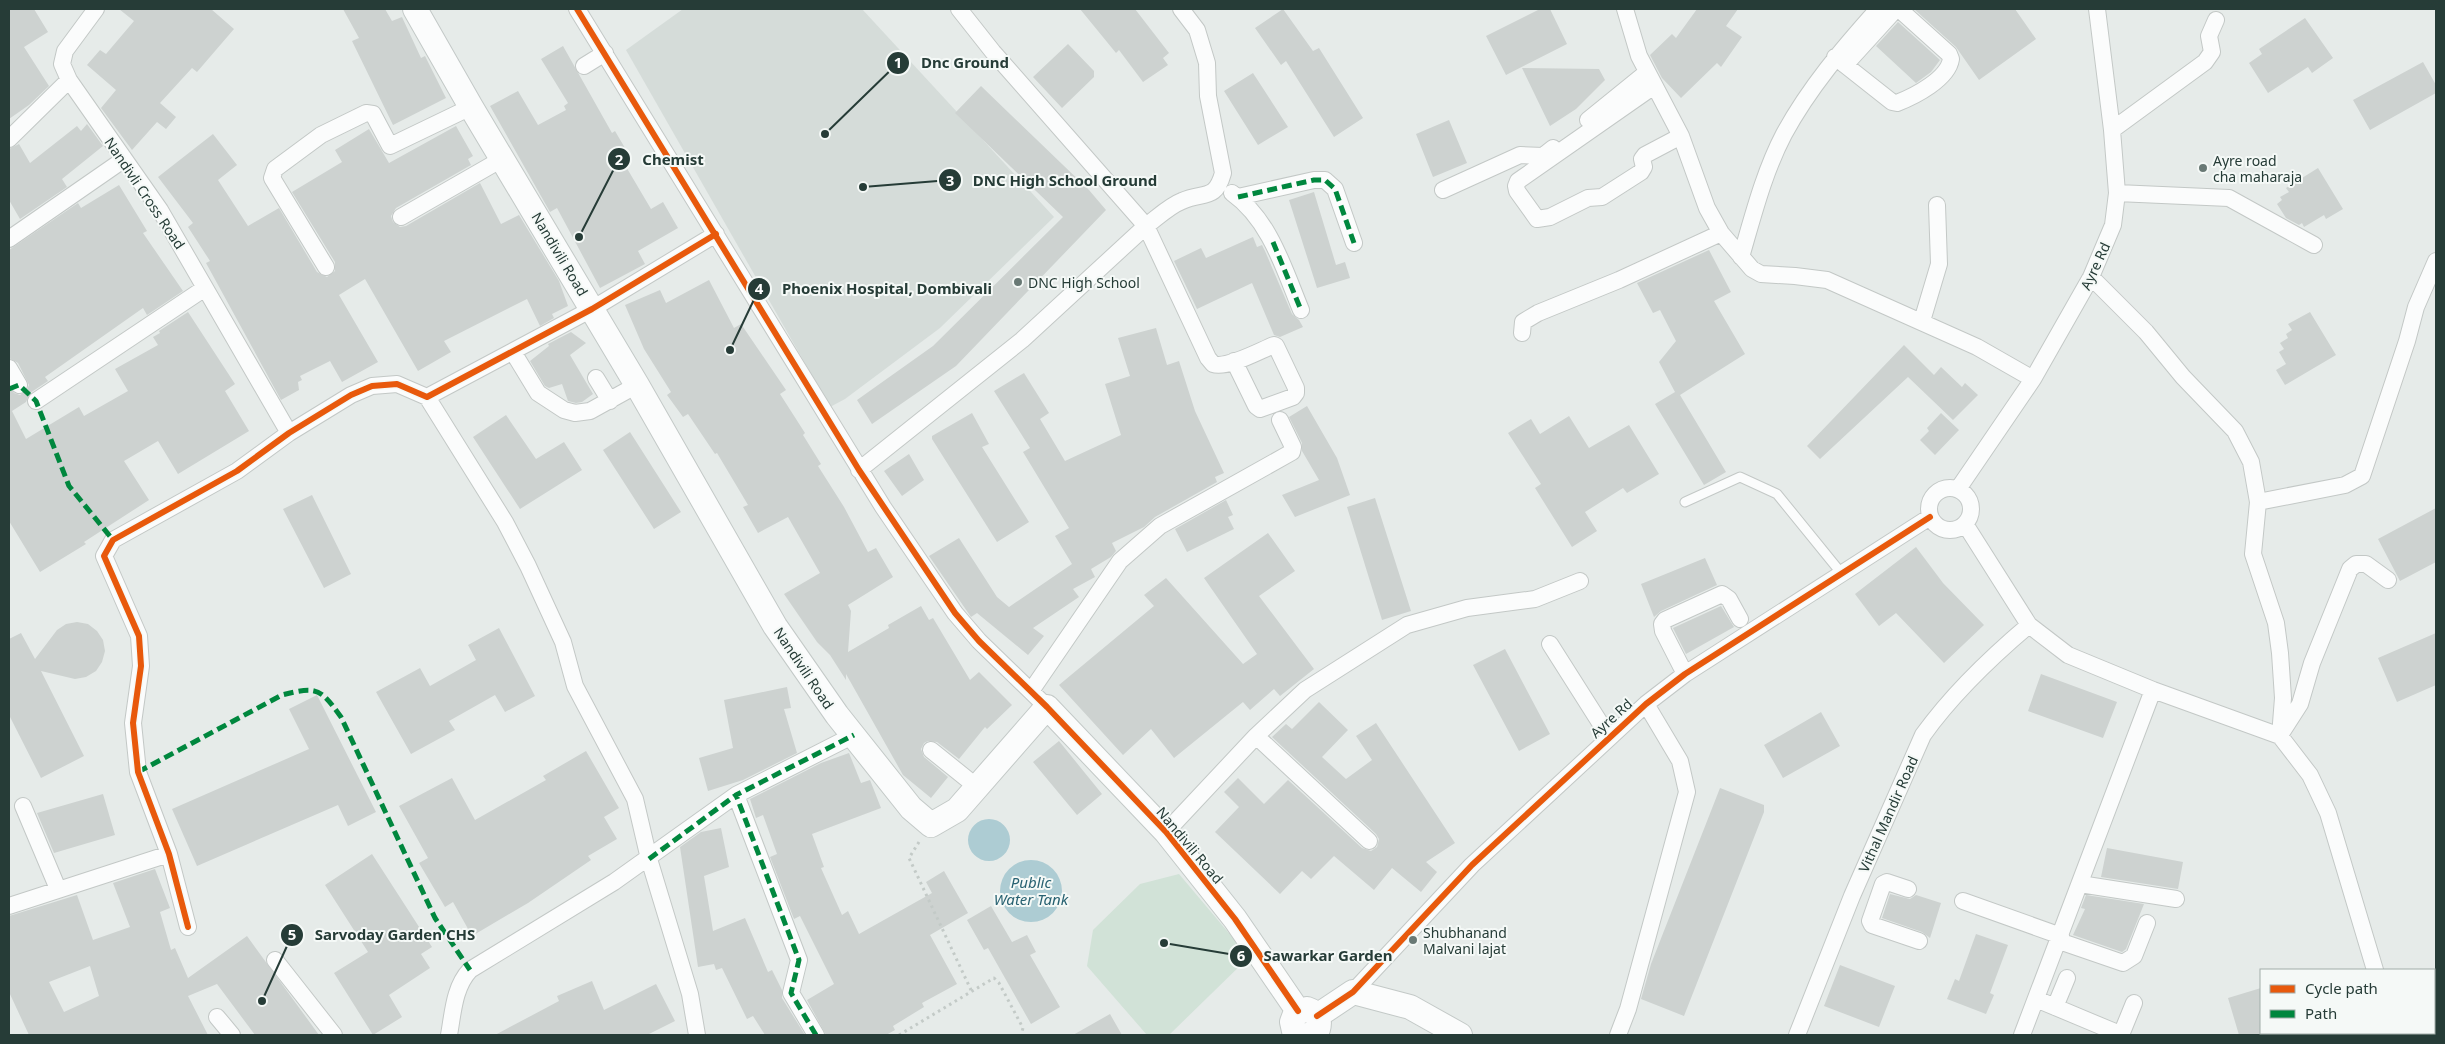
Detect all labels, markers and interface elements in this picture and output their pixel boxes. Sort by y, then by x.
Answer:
callout: Dnc Ground [886,48,1019,78]
text: 1 [894,52,902,72]
text: Dnc Ground [921,52,1009,72]
street label: Nandivli Cross Road [101,133,189,253]
callout: Chemist [607,144,713,174]
text: 2 [615,149,624,169]
text: Chemist [642,149,704,169]
place label: Ayre road cha maharaja [2213,151,2302,186]
marker: Ayre road cha maharaja [2197,162,2209,174]
callout: DNC High School Ground [938,165,1167,195]
text: 3 [946,170,954,190]
text: DNC High School Ground [973,170,1157,190]
street label: Nandivili Road [527,209,593,299]
street label: Ayre Rd [2076,239,2114,293]
place label: DNC High School [1028,273,1140,292]
callout: Phoenix Hospital, Dombivali [747,274,1002,304]
marker: DNC High School [1012,276,1024,288]
text: 4 [755,278,764,298]
text: Phoenix Hospital, Dombivali [782,278,992,298]
street label: Nandivili Road [770,623,838,713]
street label: Ayre Rd [1586,694,1636,742]
street label: Vithal Mandir Road [1854,753,1922,875]
street label: Nandivili Road [1152,803,1228,887]
water label: Public Water Tank [994,872,1069,909]
callout: Sarvoday Garden CHS [280,920,485,950]
place label: Shubhanand Malvani lajat [1423,923,1507,958]
text: 5 [288,924,296,944]
text: Sarvoday Garden CHS [315,924,475,944]
marker: Shubhanand Malvani lajat [1407,934,1419,946]
callout: Sawarkar Garden [1228,941,1402,971]
text: 6 [1237,945,1246,965]
text: Sawarkar Garden [1263,945,1393,965]
legend [2260,969,2435,1034]
text: Cycle path [2305,978,2378,998]
text: Path [2305,1003,2337,1023]

